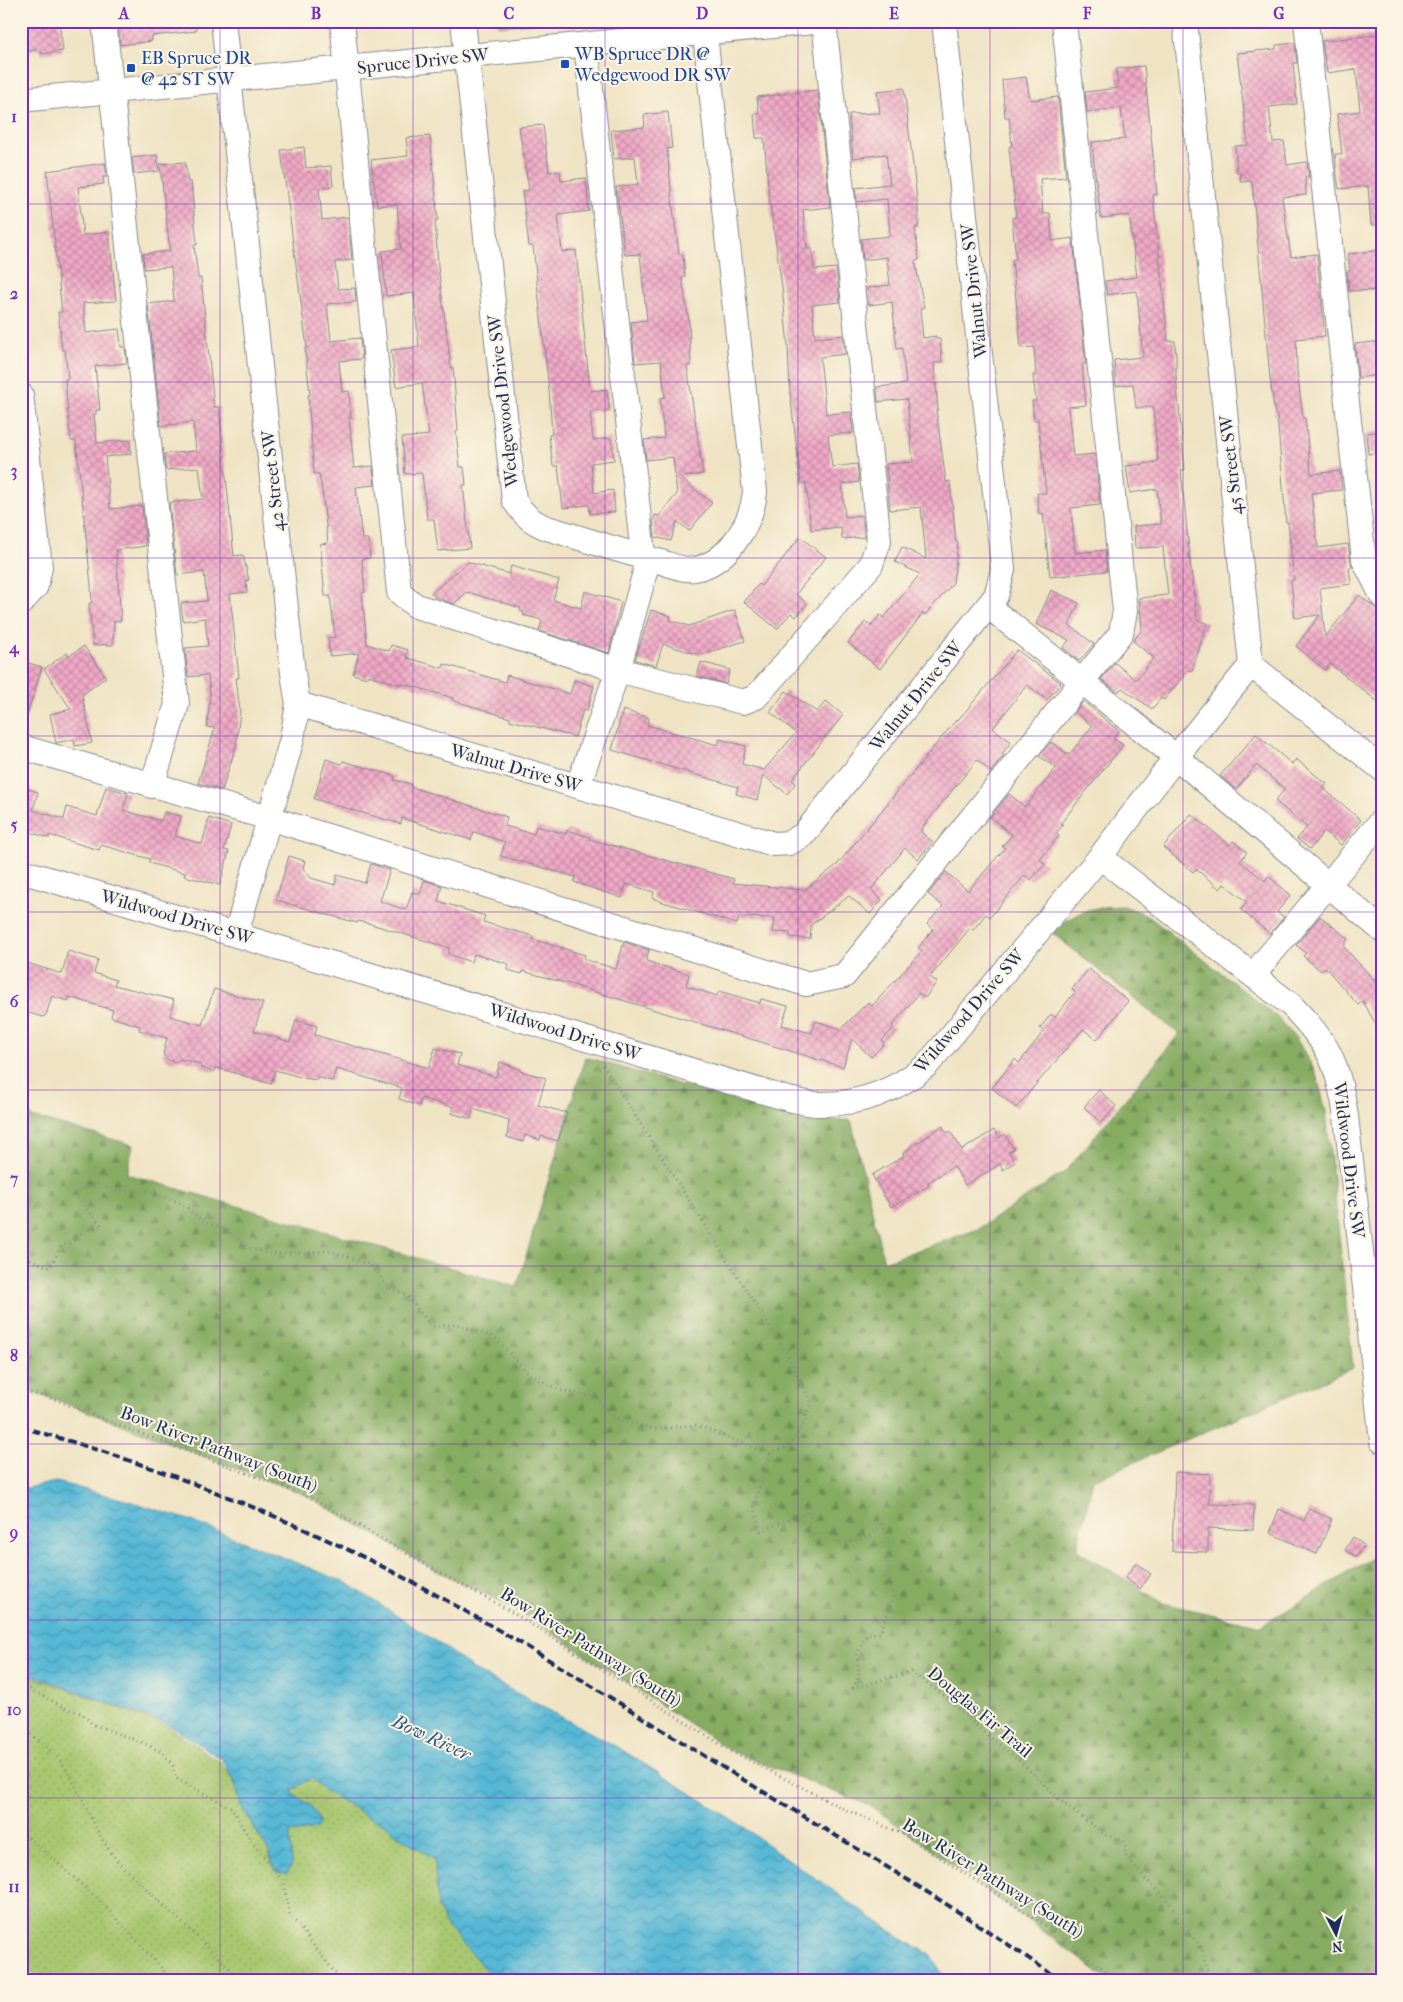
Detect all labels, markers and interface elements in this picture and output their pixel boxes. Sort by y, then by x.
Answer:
text: A [118,4,130,23]
text: B [311,4,321,23]
text: C [504,4,515,23]
text: D [696,4,708,23]
text: E [889,4,899,23]
text: F [1082,4,1092,23]
text: G [1273,4,1285,23]
street label: Spruce Drive SW [356,44,491,79]
place label: WB Spruce DR @ Wedgewood DR SW [574,44,732,86]
place label: EB Spruce DR @ 42 ST SW [141,48,253,90]
marker: WB Spruce DR @ Wedgewood DR SW [559,58,571,70]
marker: EB Spruce DR @ 42 ST SW [125,62,137,74]
text: 1 [11,107,17,126]
street label: Walnut Drive SW [957,221,992,360]
text: 2 [10,284,18,303]
street label: Wedgewood Drive SW [484,312,523,489]
street label: 45 Street SW [1216,413,1247,516]
street label: 42 Street SW [258,428,289,533]
text: 3 [11,461,17,481]
street label: Walnut Drive SW [865,636,968,756]
text: 4 [8,638,20,658]
street label: Walnut Drive SW [447,739,585,798]
text: 5 [11,815,18,834]
street label: Wildwood Drive SW [97,885,257,950]
street label: Wildwood Drive SW [909,944,1030,1078]
text: 6 [10,992,19,1011]
street label: Wildwood Drive SW [486,999,644,1066]
street label: Wildwood Drive SW [1328,1080,1369,1241]
text: 7 [9,1169,18,1188]
text: 8 [10,1346,18,1365]
street label: Bow River Pathway (South) [117,1402,320,1497]
text: 9 [9,1523,18,1543]
street label: Bow River Pathway (South) [496,1583,685,1712]
street label: Douglas Fir Trail [923,1663,1036,1762]
text: 10 [7,1700,21,1719]
water label: Bow River [388,1710,476,1766]
street label: Bow River Pathway (South) [898,1814,1087,1943]
text: 11 [8,1877,20,1896]
north arrow [1310,1910,1360,1960]
text: N [1331,1937,1343,1955]

